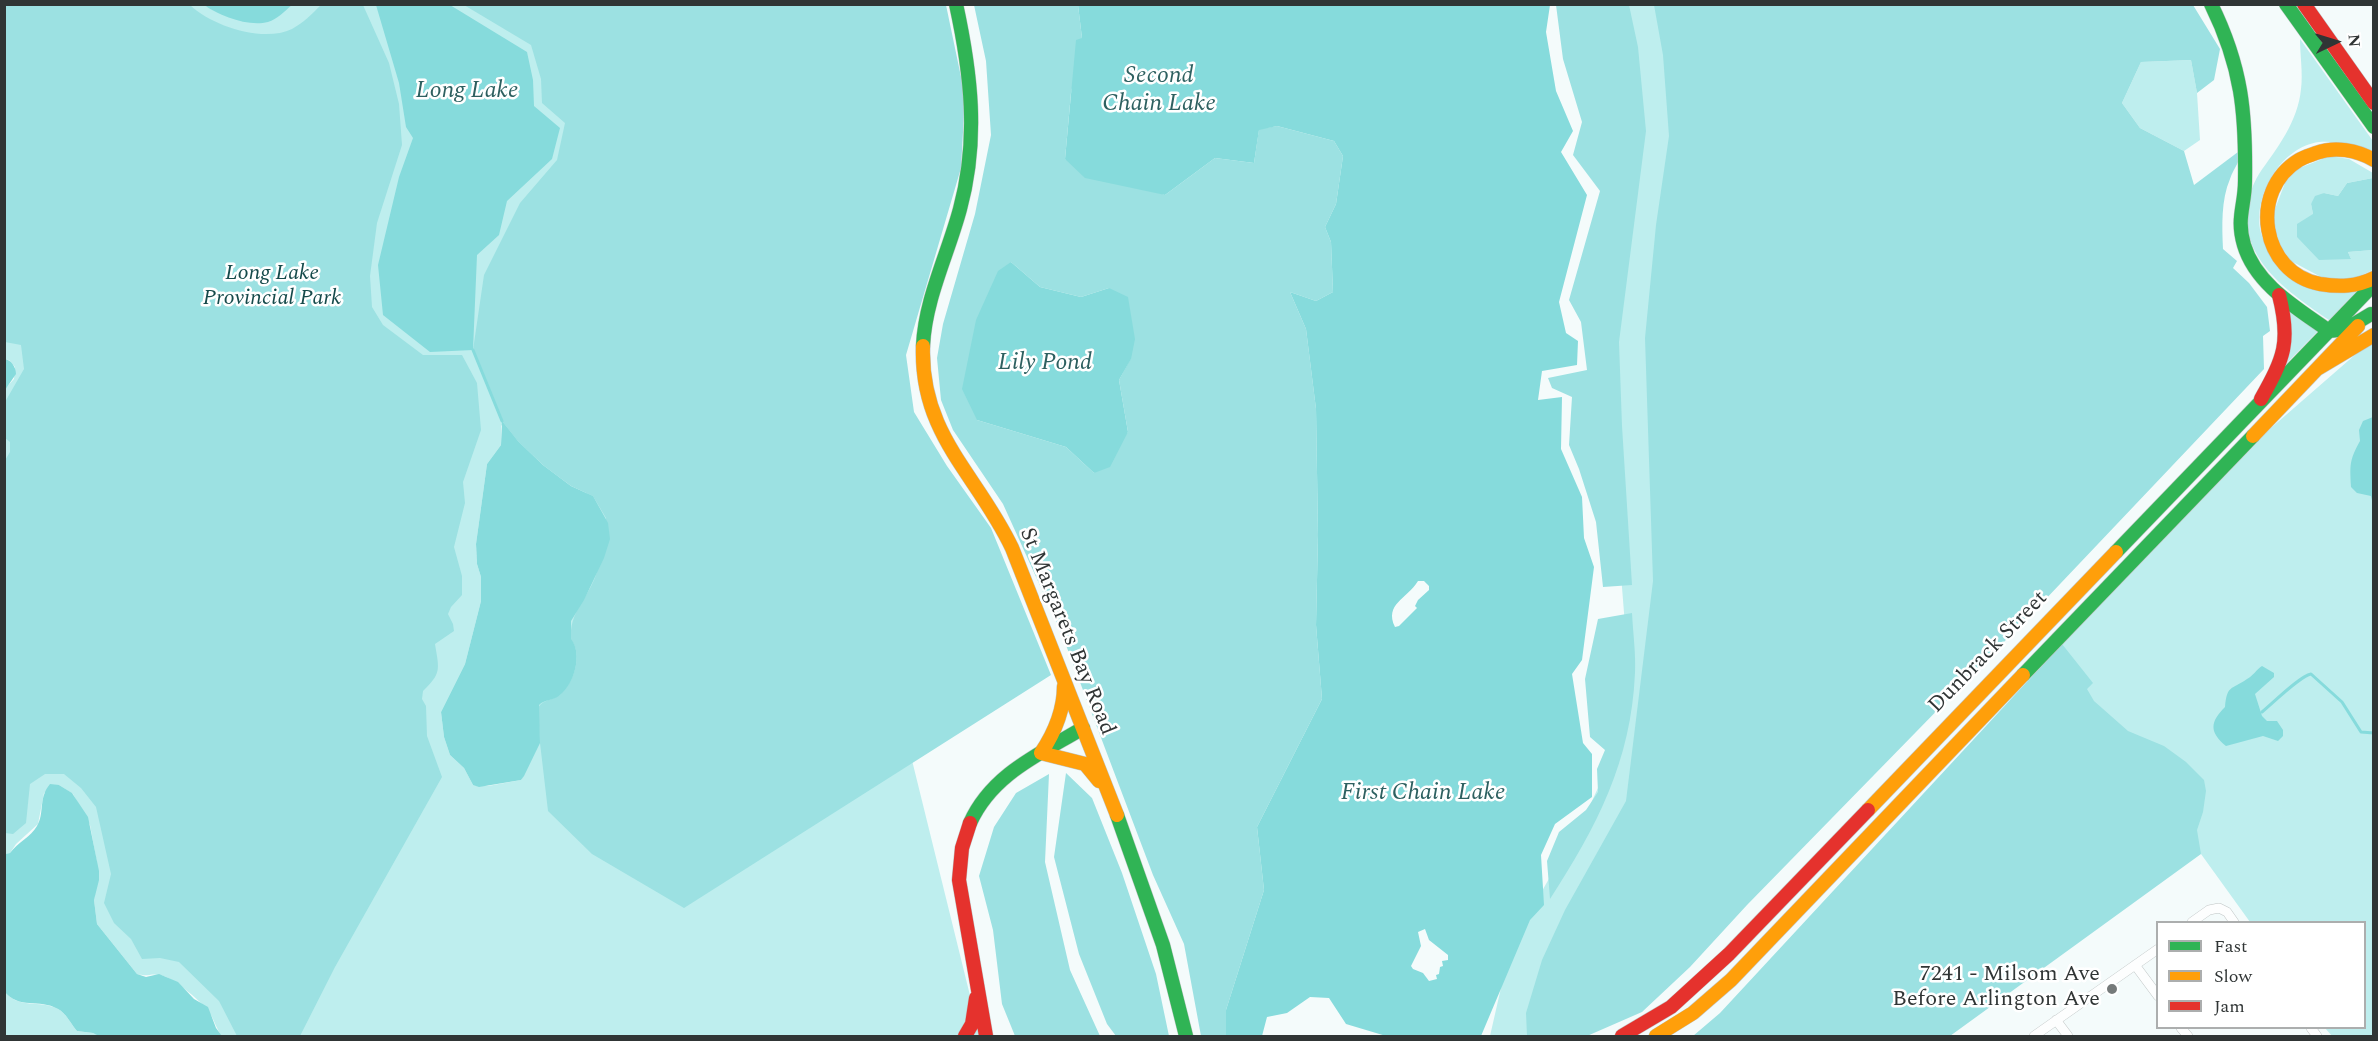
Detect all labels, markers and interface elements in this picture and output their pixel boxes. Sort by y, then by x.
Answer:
north arrow [2306,12,2366,72]
text: N [2342,33,2366,48]
water label: Second Chain Lake [1102,63,1216,119]
water label: Long Lake [416,78,518,106]
park label: Long Lake Provincial Park [203,262,341,314]
water label: Lily Pond [998,350,1092,378]
street label: St Margarets Bay Road [1012,524,1120,740]
street label: Dunbrack Street [1924,586,2054,720]
water label: First Chain Lake [1341,780,1505,808]
legend [2156,921,2366,1029]
text: Fast [2214,933,2247,960]
place label: 7241 - Milsom Ave Before Arlington Ave [1892,963,2100,1014]
text: Slow [2214,963,2252,990]
marker: 7241 - Milsom Ave Before Arlington Ave [2105,982,2119,996]
text: Jam [2214,993,2245,1020]

